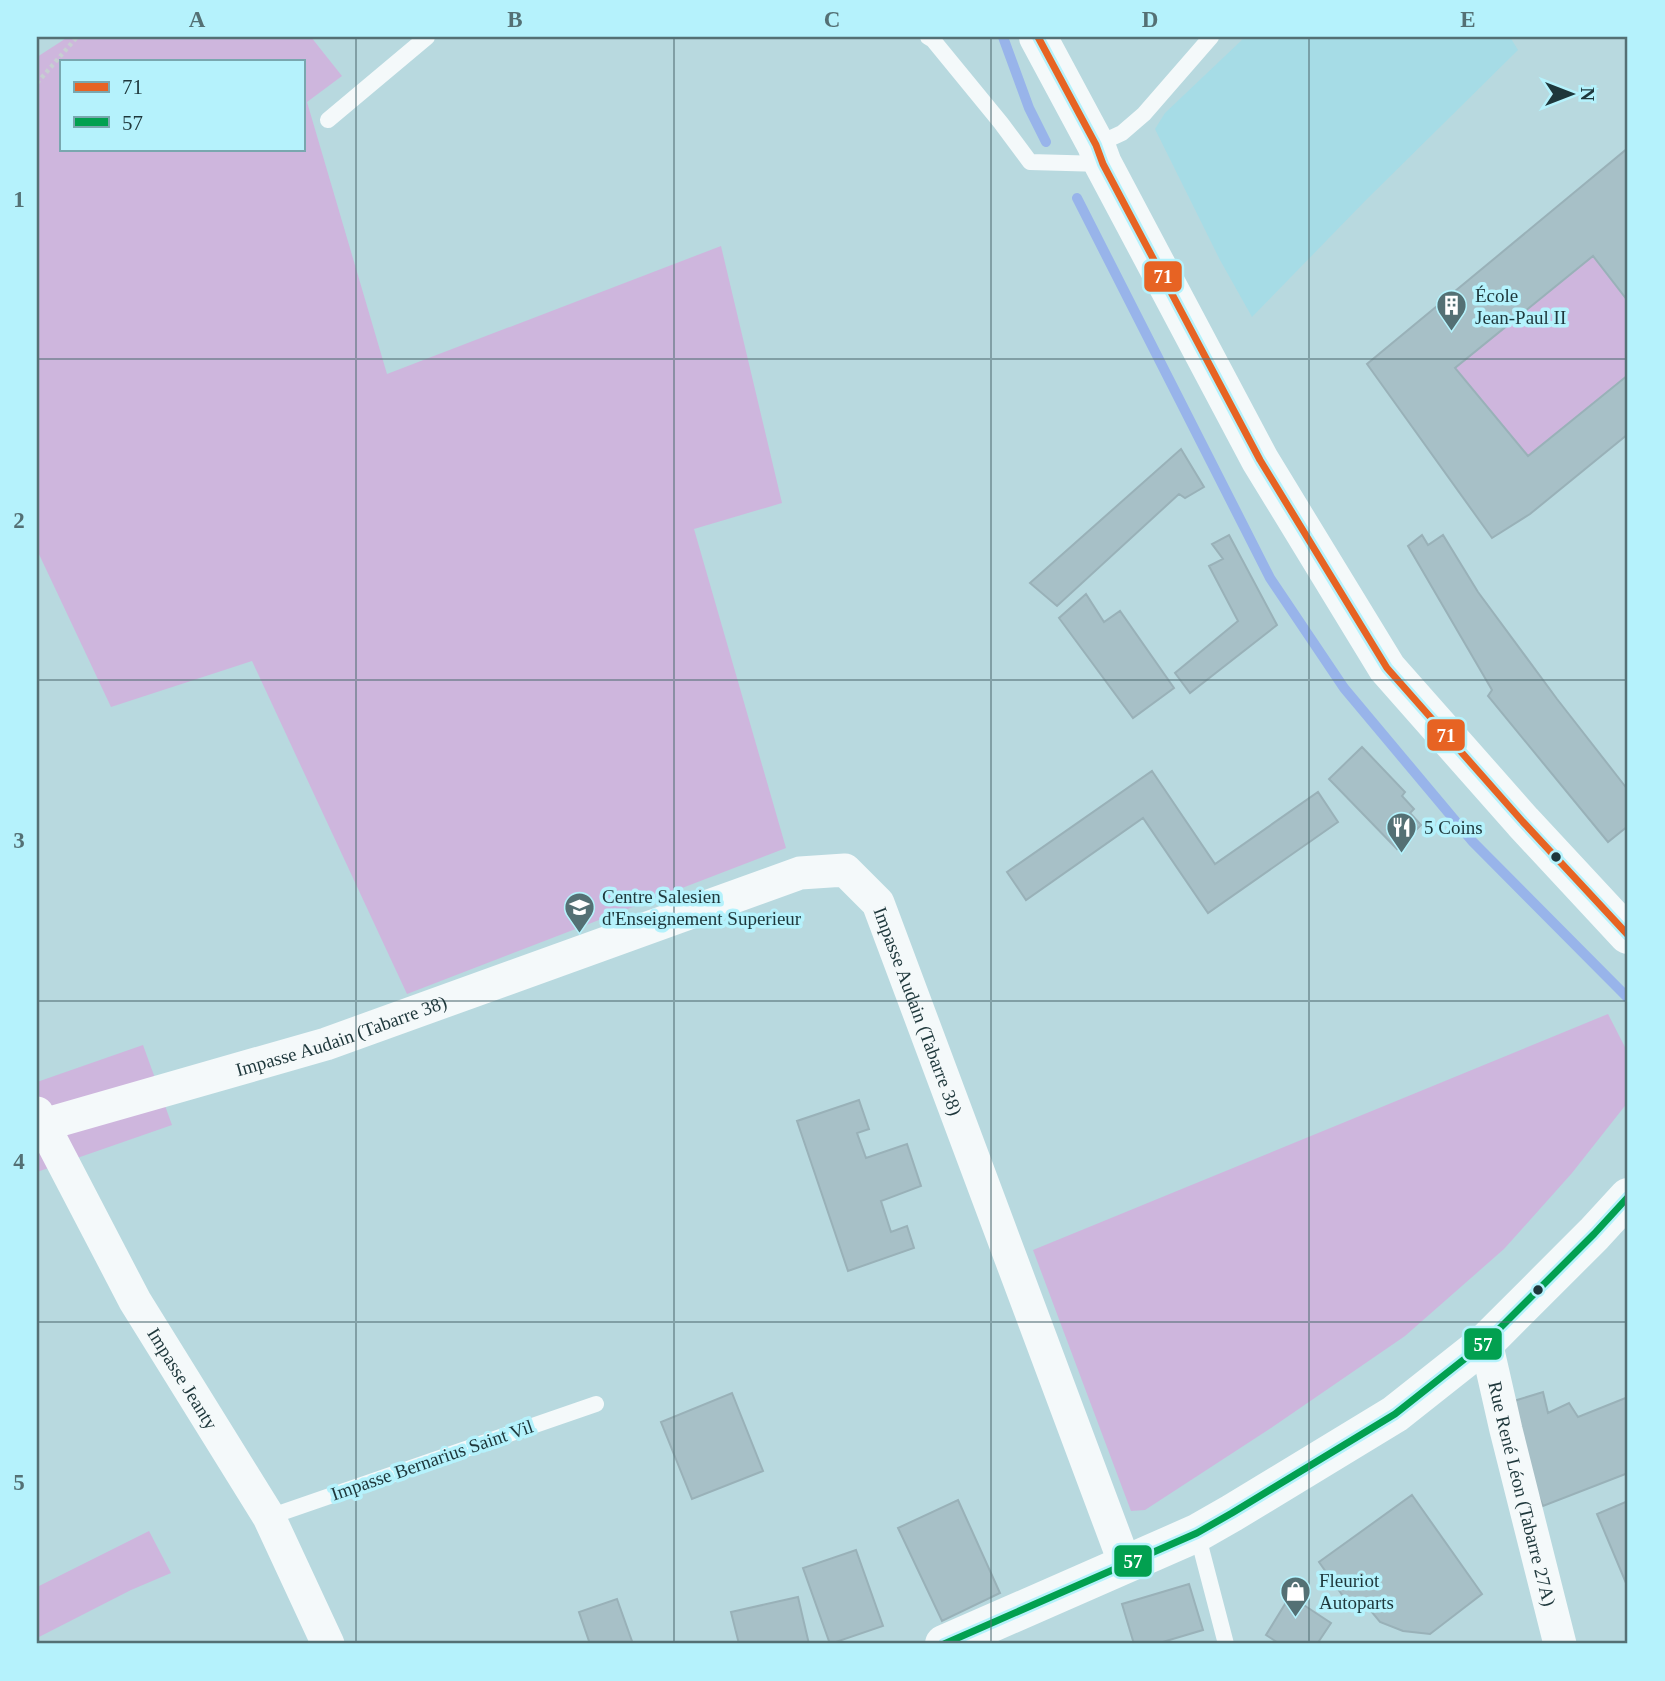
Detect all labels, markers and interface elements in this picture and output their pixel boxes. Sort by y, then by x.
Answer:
text: A [189,7,206,32]
text: B [507,7,523,32]
text: C [824,7,840,32]
text: D [1142,7,1158,32]
text: E [1460,7,1476,32]
legend [60,60,304,150]
north arrow [1536,60,1606,130]
text: 71 [122,75,143,99]
text: N [1577,87,1598,101]
text: 57 [122,111,143,135]
text: 1 [13,187,25,212]
line badge: 71 [1143,260,1183,293]
text: 71 [1154,266,1173,287]
place label: École Jean-Paul II [1475,285,1566,328]
building icon: École Jean-Paul II [1435,289,1469,333]
text: 2 [13,508,25,533]
line badge: 71 [1426,718,1466,752]
text: 71 [1437,725,1456,746]
restaurant icon: 5 Coins [1384,810,1418,854]
place label: 5 Coins [1424,817,1483,838]
text: 3 [13,828,25,853]
unlabelled marker [1549,850,1563,864]
place label: Centre Salesien d'Enseignement Superieur [602,886,802,929]
school or university icon: Centre Salesien d'Enseignement Superieur [562,890,596,934]
street label: Impasse Audain (Tabarre 38) [870,904,967,1118]
street label: Impasse Audain (Tabarre 38) [233,991,450,1080]
text: 4 [13,1149,25,1174]
unlabelled marker [1531,1283,1545,1297]
street label: Impasse Jeanty [144,1324,223,1433]
line badge: 57 [1463,1327,1503,1361]
text: 57 [1474,1334,1493,1355]
street label: Rue René Léon (Tabarre 27A) [1485,1379,1561,1609]
street label: Impasse Bernarius Saint Vil [328,1416,536,1504]
text: 5 [13,1470,25,1495]
line badge: 57 [1113,1544,1153,1578]
text: 57 [1124,1551,1143,1572]
place label: Fleuriot Autoparts [1319,1570,1394,1613]
shop icon: Fleuriot Autoparts [1279,1574,1313,1618]

